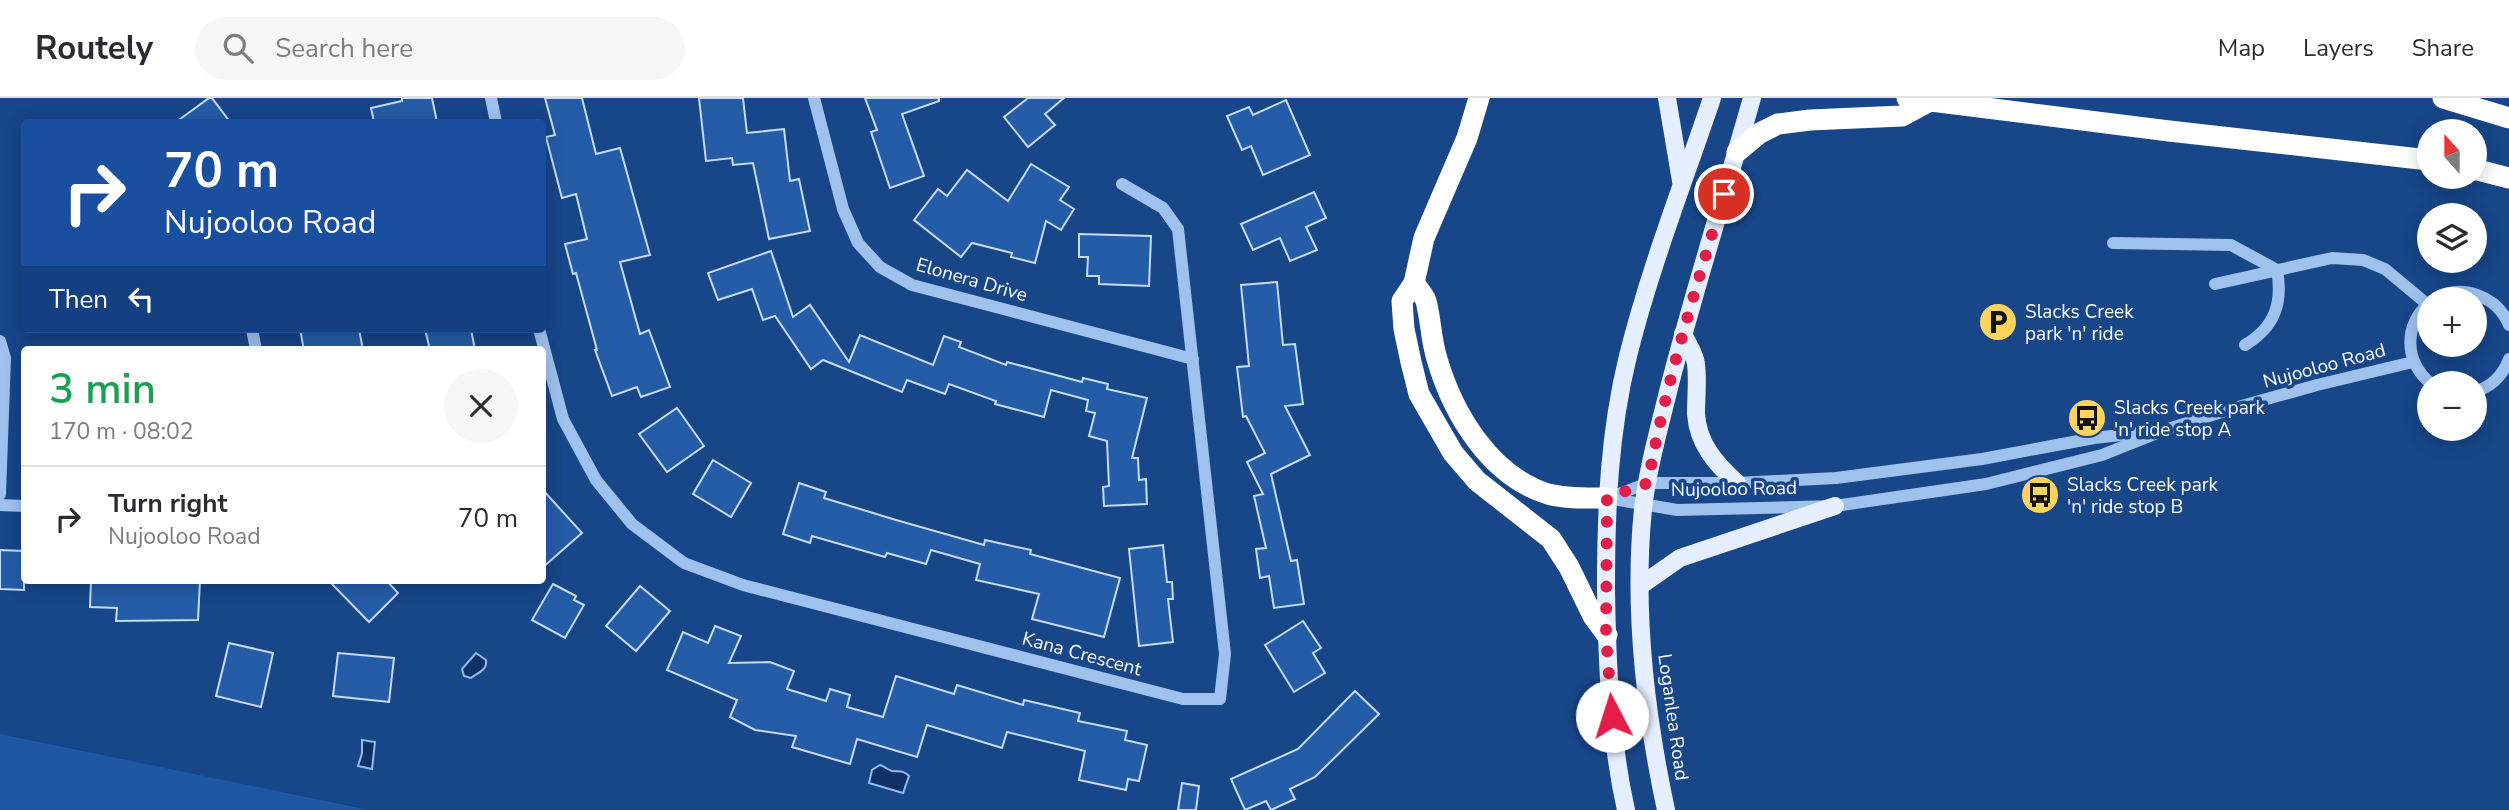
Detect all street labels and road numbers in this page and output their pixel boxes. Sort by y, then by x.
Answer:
street label: Elonera Drive [913,252,1030,308]
street label: Nujooloo Road [2260,337,2389,395]
street label: Nujooloo Road [1671,475,1797,503]
street label: Kana Crescent [1019,626,1145,682]
street label: Loganlea Road [1651,652,1695,782]

